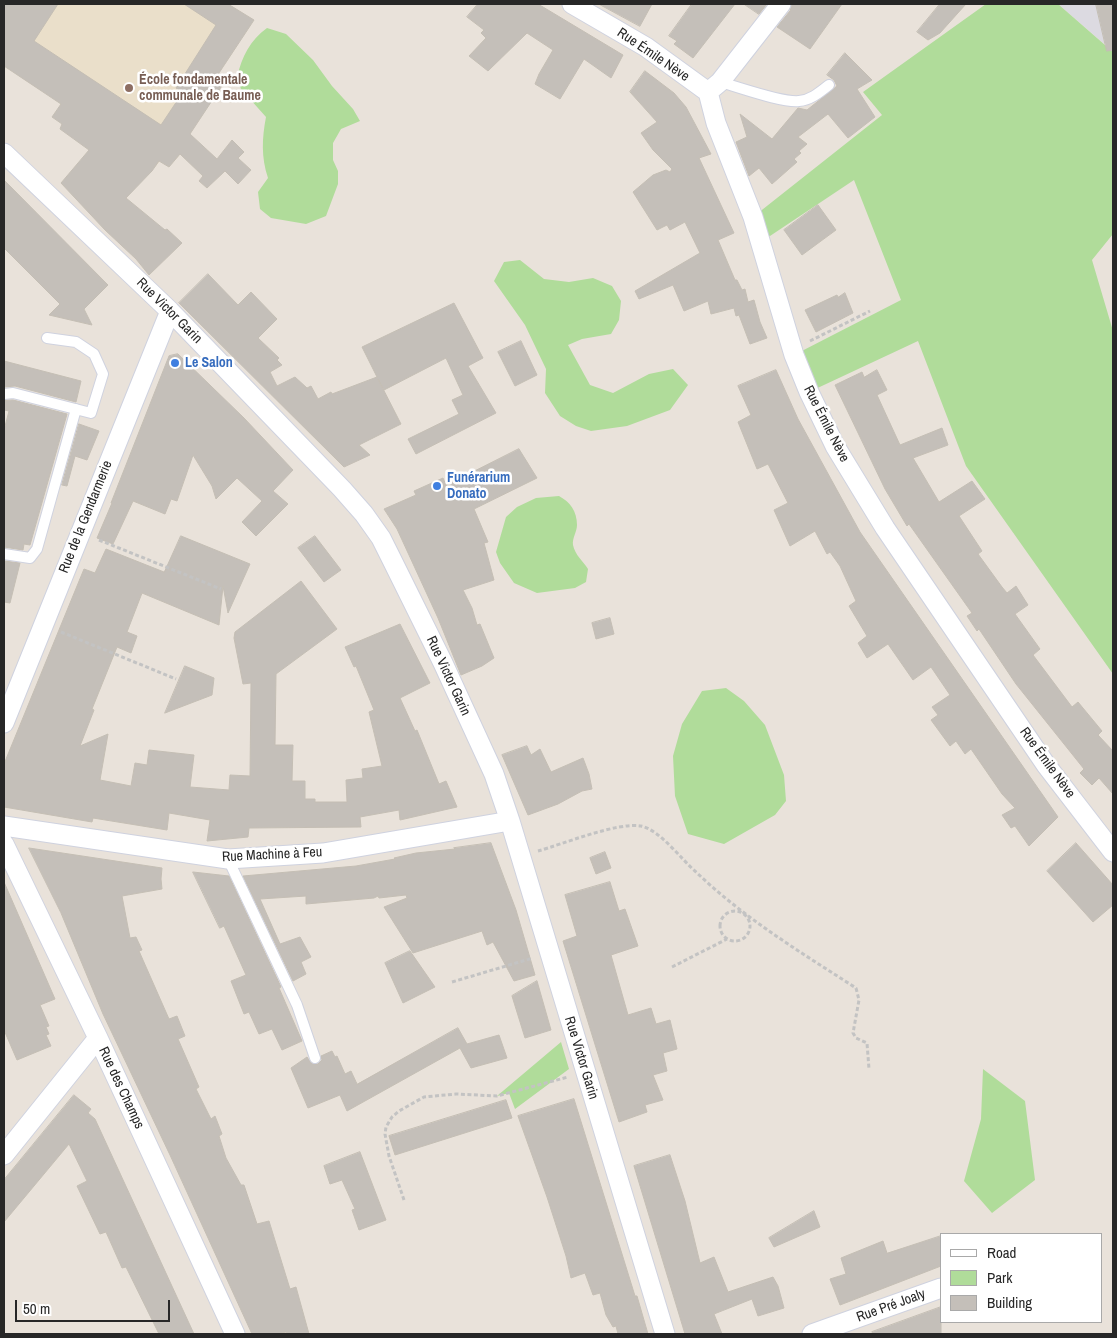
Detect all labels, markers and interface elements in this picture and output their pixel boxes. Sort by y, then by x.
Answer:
street label: Rue Émile Nève [614,25,692,85]
place label: École fondamentale communale de Baume [139,72,261,104]
marker: École fondamentale communale de Baume [123,82,135,94]
street label: Rue Victor Garin [133,275,205,347]
place label: Le Salon [185,355,233,371]
marker: Le Salon [169,357,181,369]
street label: Rue Émile Nève [800,383,852,465]
street label: Rue de la Gendarmerie [56,458,116,576]
place label: Funérarium Donato [447,470,510,502]
marker: Funérarium Donato [431,480,443,492]
street label: Rue Victor Garin [422,634,474,718]
street label: Rue Émile Nève [1016,724,1078,802]
street label: Rue Machine à Feu [221,844,323,866]
street label: Rue Victor Garin [560,1014,602,1102]
street label: Rue des Champs [95,1044,147,1132]
legend [940,1233,1102,1323]
text: Road [987,1242,1016,1263]
text: Park [987,1267,1012,1288]
street label: Rue Pré Joaly [854,1286,928,1326]
scale bar [18,1290,172,1322]
text: Building [987,1292,1032,1313]
text: 50 m [23,1298,50,1319]

